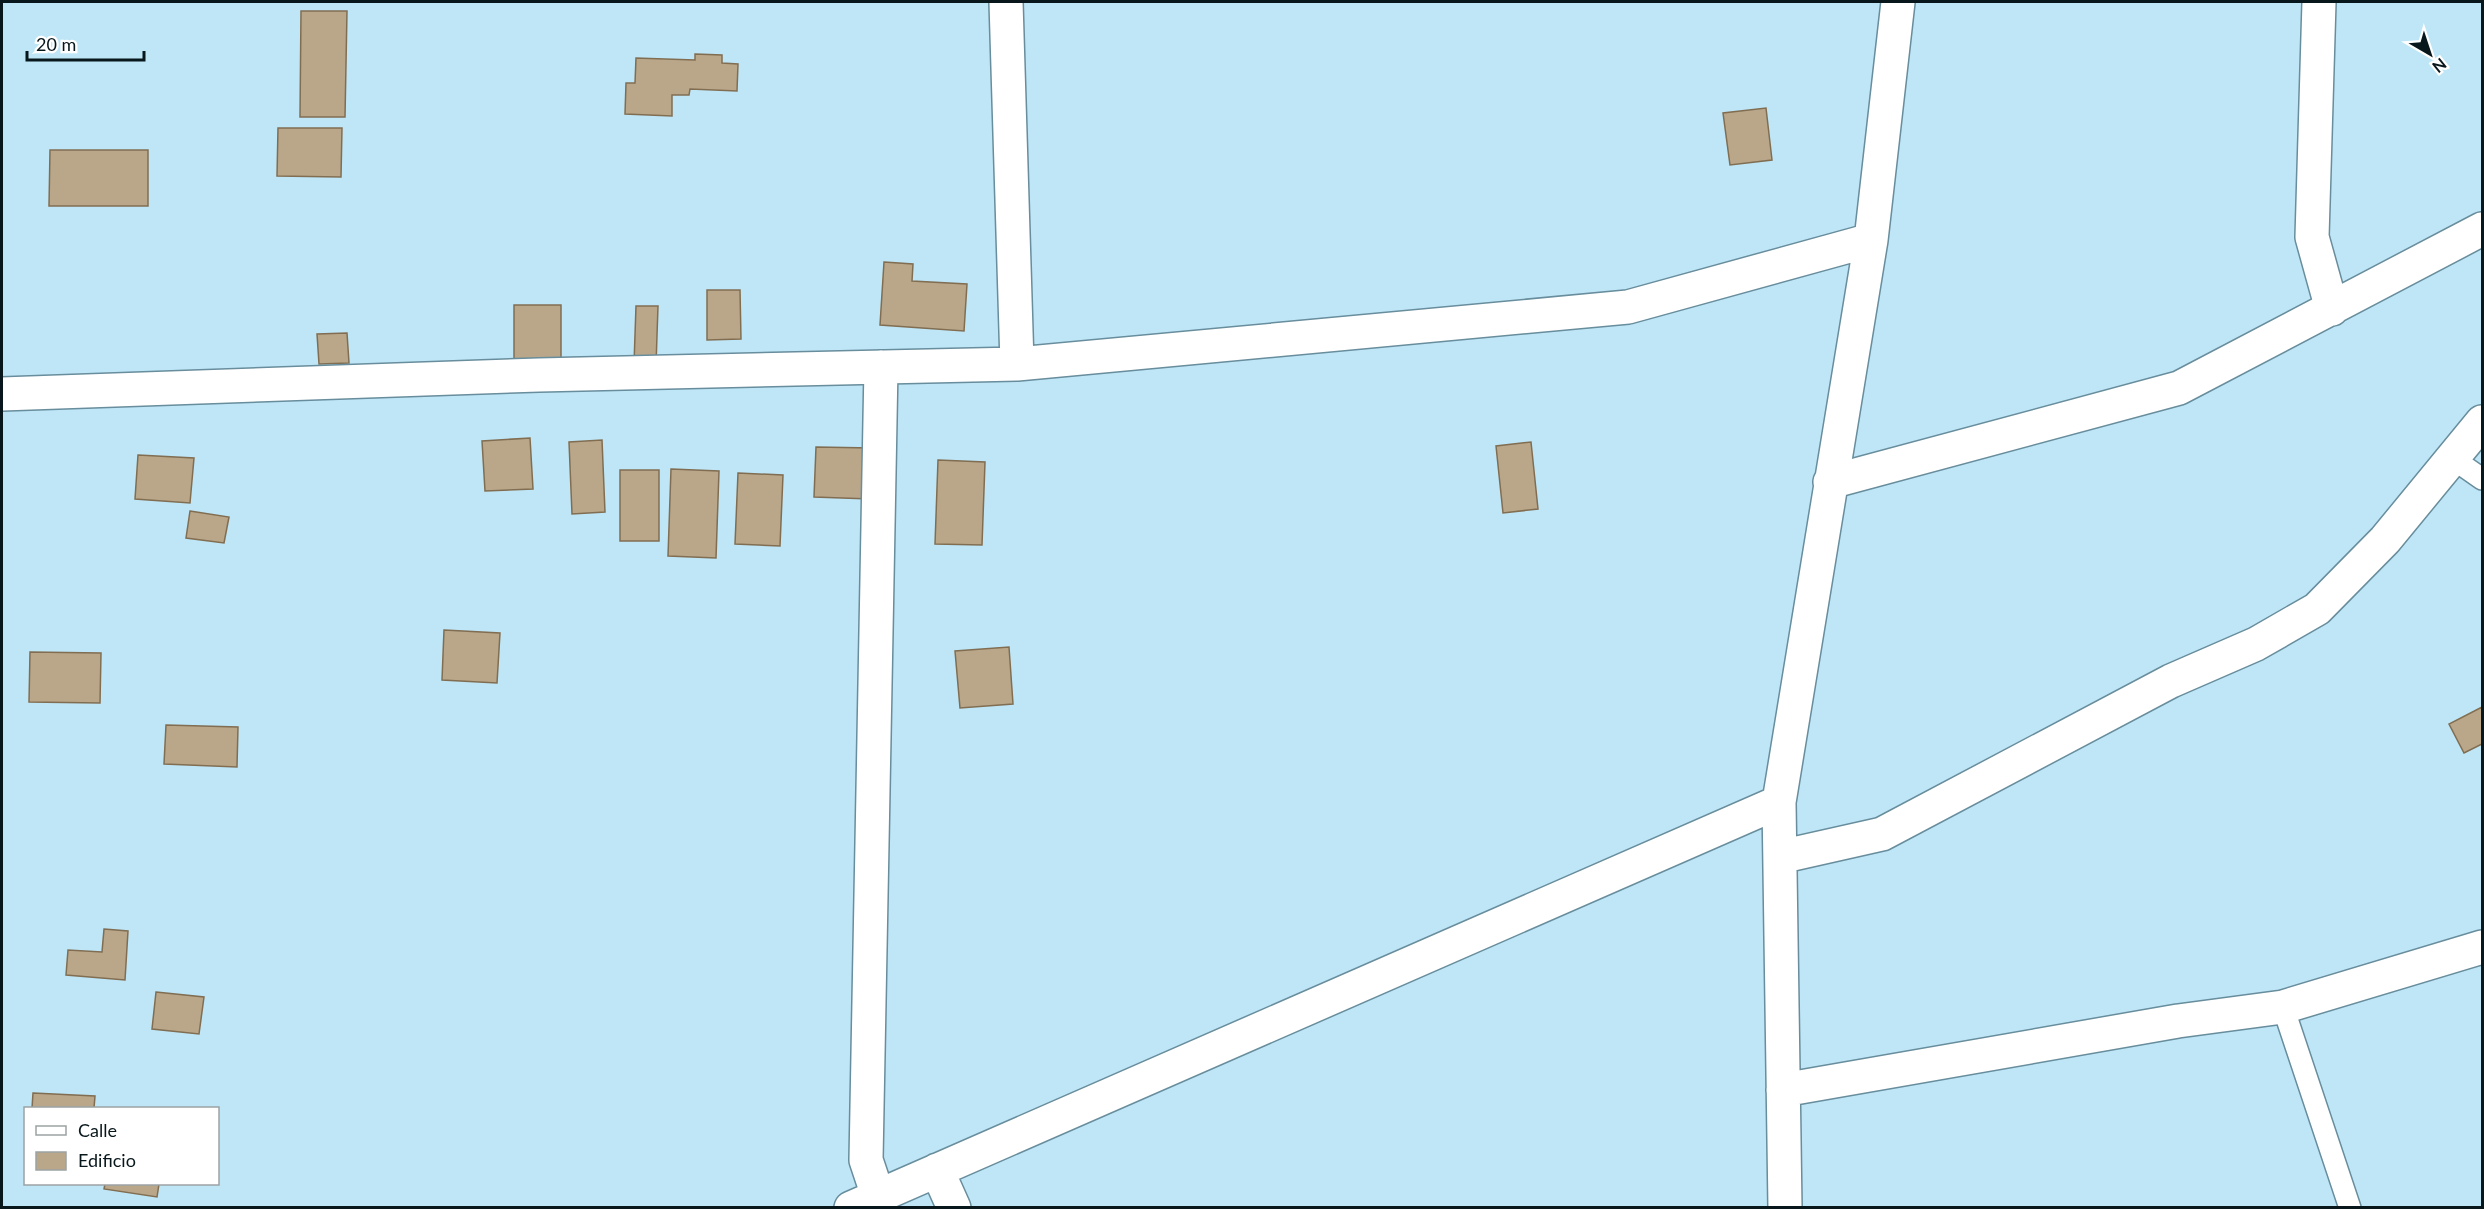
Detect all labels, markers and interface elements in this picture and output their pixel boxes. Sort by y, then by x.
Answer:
scale bar [27,24,144,62]
north arrow [2400,24,2460,84]
text: 20 m [36,33,76,55]
text: N [2429,55,2451,77]
legend [24,1107,219,1185]
text: Calle [78,1119,117,1141]
text: Edificio [78,1149,136,1171]

